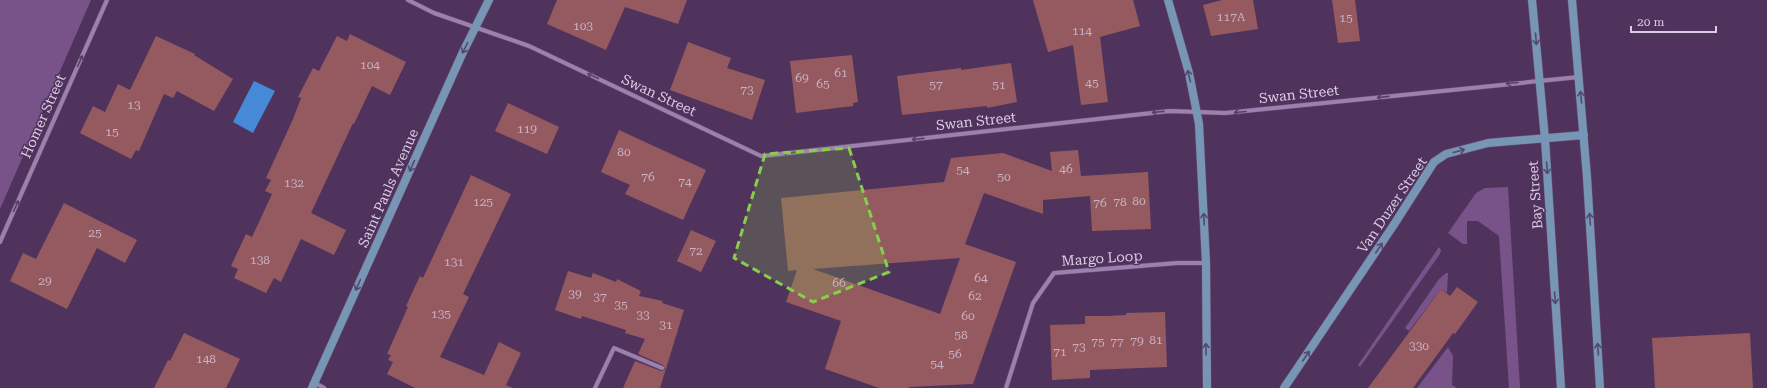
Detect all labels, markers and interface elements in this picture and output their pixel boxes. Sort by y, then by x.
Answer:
scale bar [1631,8,1716,34]
house number: 117A [1217,10,1246,24]
house number: 15 [1339,11,1353,25]
text: 20 m [1637,15,1664,29]
house number: 103 [573,19,593,33]
house number: 114 [1072,24,1092,38]
one-way arrow [1533,32,1540,45]
one-way arrow [461,41,469,53]
one-way arrow [77,56,84,68]
house number: 104 [360,58,380,72]
house number: 61 [834,66,848,80]
one-way arrow [1185,70,1193,83]
street label: Swan Street [619,71,699,119]
house number: 69 [795,71,809,85]
street label: Homer Street [17,72,69,160]
one-way arrow [587,72,599,79]
house number: 45 [1085,76,1099,90]
house number: 65 [816,77,830,91]
house number: 57 [929,78,943,92]
house number: 51 [992,78,1006,92]
one-way arrow [1506,79,1519,87]
street label: Swan Street [1258,82,1340,106]
house number: 73 [740,83,754,97]
one-way arrow [1577,90,1584,103]
one-way arrow [1377,93,1390,100]
house number: 13 [127,98,141,112]
one-way arrow [1152,108,1165,116]
one-way arrow [1234,108,1247,115]
street label: Swan Street [935,109,1017,133]
house number: 119 [517,122,537,136]
house number: 15 [105,125,119,139]
street label: Saint Pauls Avenue [355,126,422,250]
one-way arrow [912,135,925,143]
house number: 80 [617,145,631,159]
one-way arrow [1452,147,1465,154]
one-way arrow [783,149,796,157]
street label: Van Duzer Street [1354,154,1430,256]
one-way arrow [408,160,415,172]
street label: Bay Street [1525,160,1545,230]
one-way arrow [1543,161,1550,174]
house number: 46 [1059,162,1073,176]
house number: 54 [956,163,970,177]
house number: 76 [641,170,655,184]
house number: 50 [997,170,1011,184]
house number: 74 [678,175,692,189]
house number: 132 [284,176,304,190]
house number: 80 [1132,194,1146,208]
house number: 125 [473,195,493,209]
house number: 78 [1113,195,1127,209]
house number: 76 [1093,196,1107,210]
one-way arrow [13,200,20,212]
one-way arrow [1200,213,1208,226]
one-way arrow [1586,213,1593,226]
house number: 25 [88,226,102,240]
one-way arrow [1375,242,1383,254]
house number: 72 [689,244,703,258]
street label: Margo Loop [1061,247,1143,269]
house number: 138 [250,253,270,267]
house number: 131 [444,255,464,269]
house number: 64 [974,271,988,285]
house number: 29 [38,274,52,288]
house number: 66 [832,276,846,290]
one-way arrow [354,278,362,290]
house number: 39 [568,287,582,301]
house number: 62 [968,289,982,303]
house number: 37 [593,290,607,304]
one-way arrow [1552,291,1559,304]
house number: 35 [614,298,628,312]
house number: 135 [431,307,451,321]
house number: 33 [636,308,650,322]
house number: 60 [961,309,975,323]
house number: 31 [659,318,673,332]
house number: 58 [954,328,968,342]
house number: 81 [1149,333,1163,347]
house number: 79 [1130,334,1144,348]
house number: 75 [1091,335,1105,349]
house number: 77 [1110,335,1124,349]
house number: 330 [1409,339,1429,353]
house number: 73 [1072,340,1086,354]
one-way arrow [1202,343,1210,356]
one-way arrow [1594,343,1601,356]
house number: 71 [1053,345,1067,359]
house number: 56 [948,347,962,361]
one-way arrow [1302,351,1310,362]
house number: 148 [196,352,216,366]
house number: 54 [930,357,944,371]

